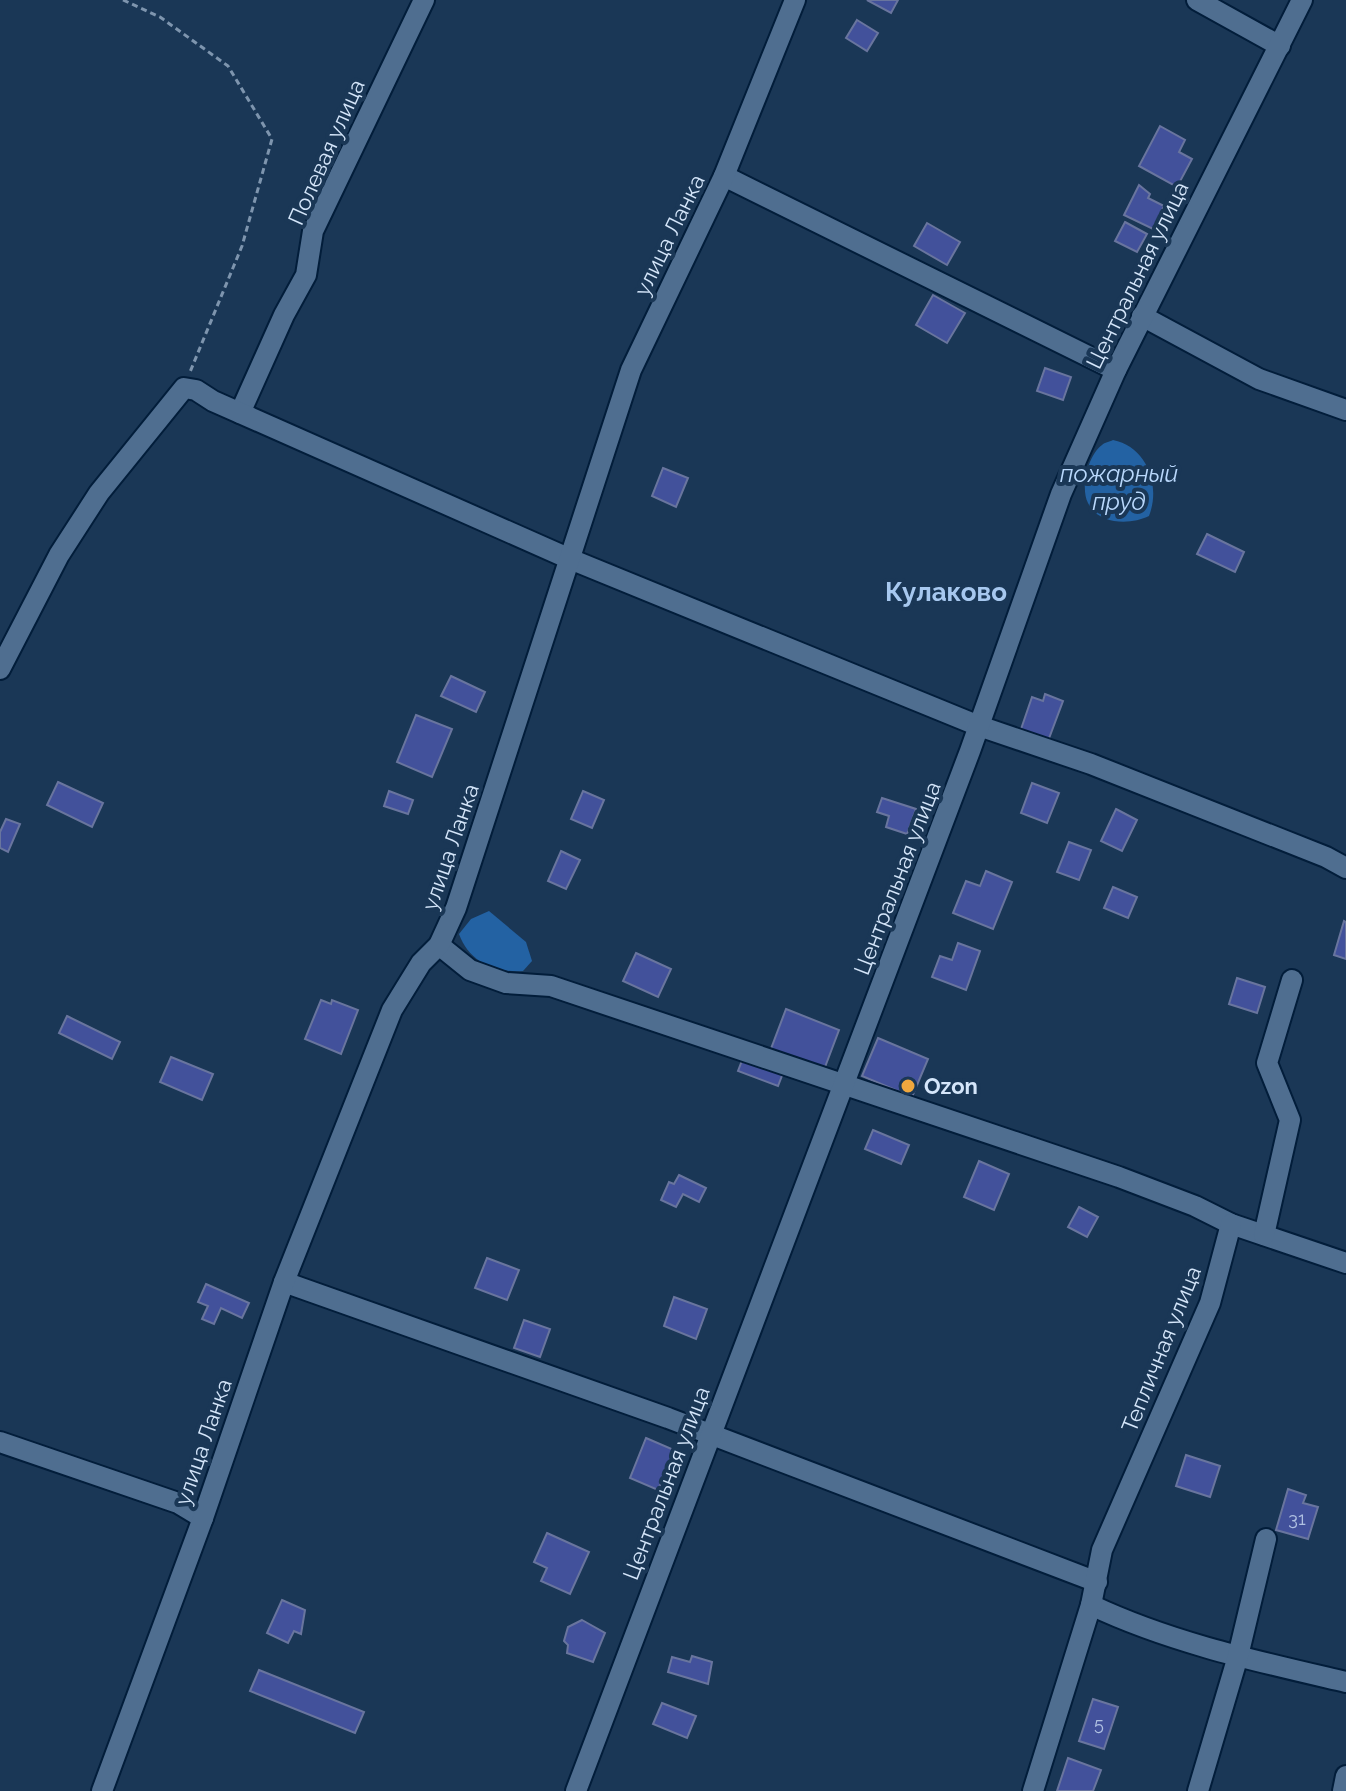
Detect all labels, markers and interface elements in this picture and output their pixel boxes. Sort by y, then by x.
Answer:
street label: Полевая улица [282,75,370,229]
street label: улица Ланка [628,170,710,300]
street label: Центральная улица [1080,177,1194,373]
water label: пожарный пруд [1060,459,1178,516]
district label: Кулаково [885,577,1007,607]
street label: Центральная улица [848,778,946,978]
street label: улица Ланка [416,780,484,914]
place label: Ozon [924,1073,978,1099]
marker: Ozon [899,1077,917,1095]
street label: Тепличная улица [1116,1262,1206,1436]
street label: улица Ланка [169,1375,237,1509]
street label: Центральная улица [617,1383,715,1583]
house number: 31 [1288,1508,1306,1529]
house number: 5 [1094,1713,1104,1734]

